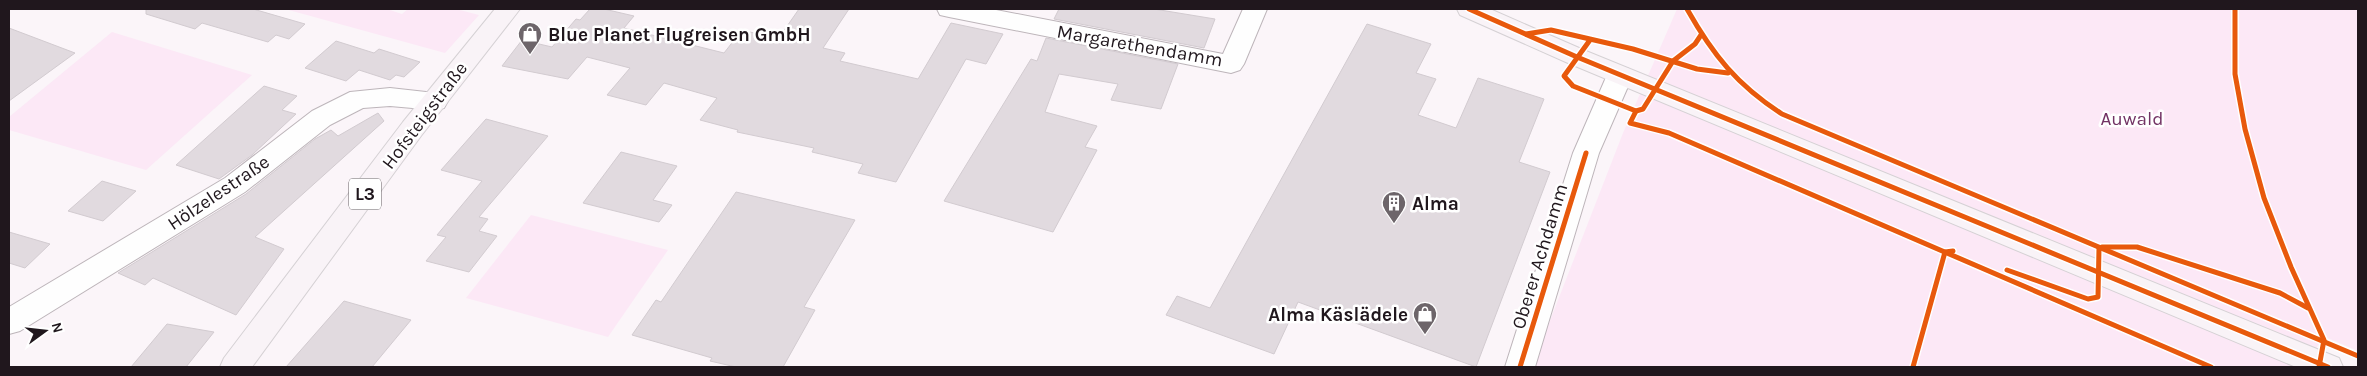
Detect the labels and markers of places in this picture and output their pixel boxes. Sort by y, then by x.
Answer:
shop icon: Blue Planet Flugreisen GmbH [517,21,543,55]
place label: Blue Planet Flugreisen GmbH [548,24,811,46]
building icon: Alma [1381,190,1407,224]
place label: Alma [1412,193,1459,215]
shop icon: Alma Käslädele [1412,301,1438,335]
place label: Alma Käslädele [1268,304,1408,326]

